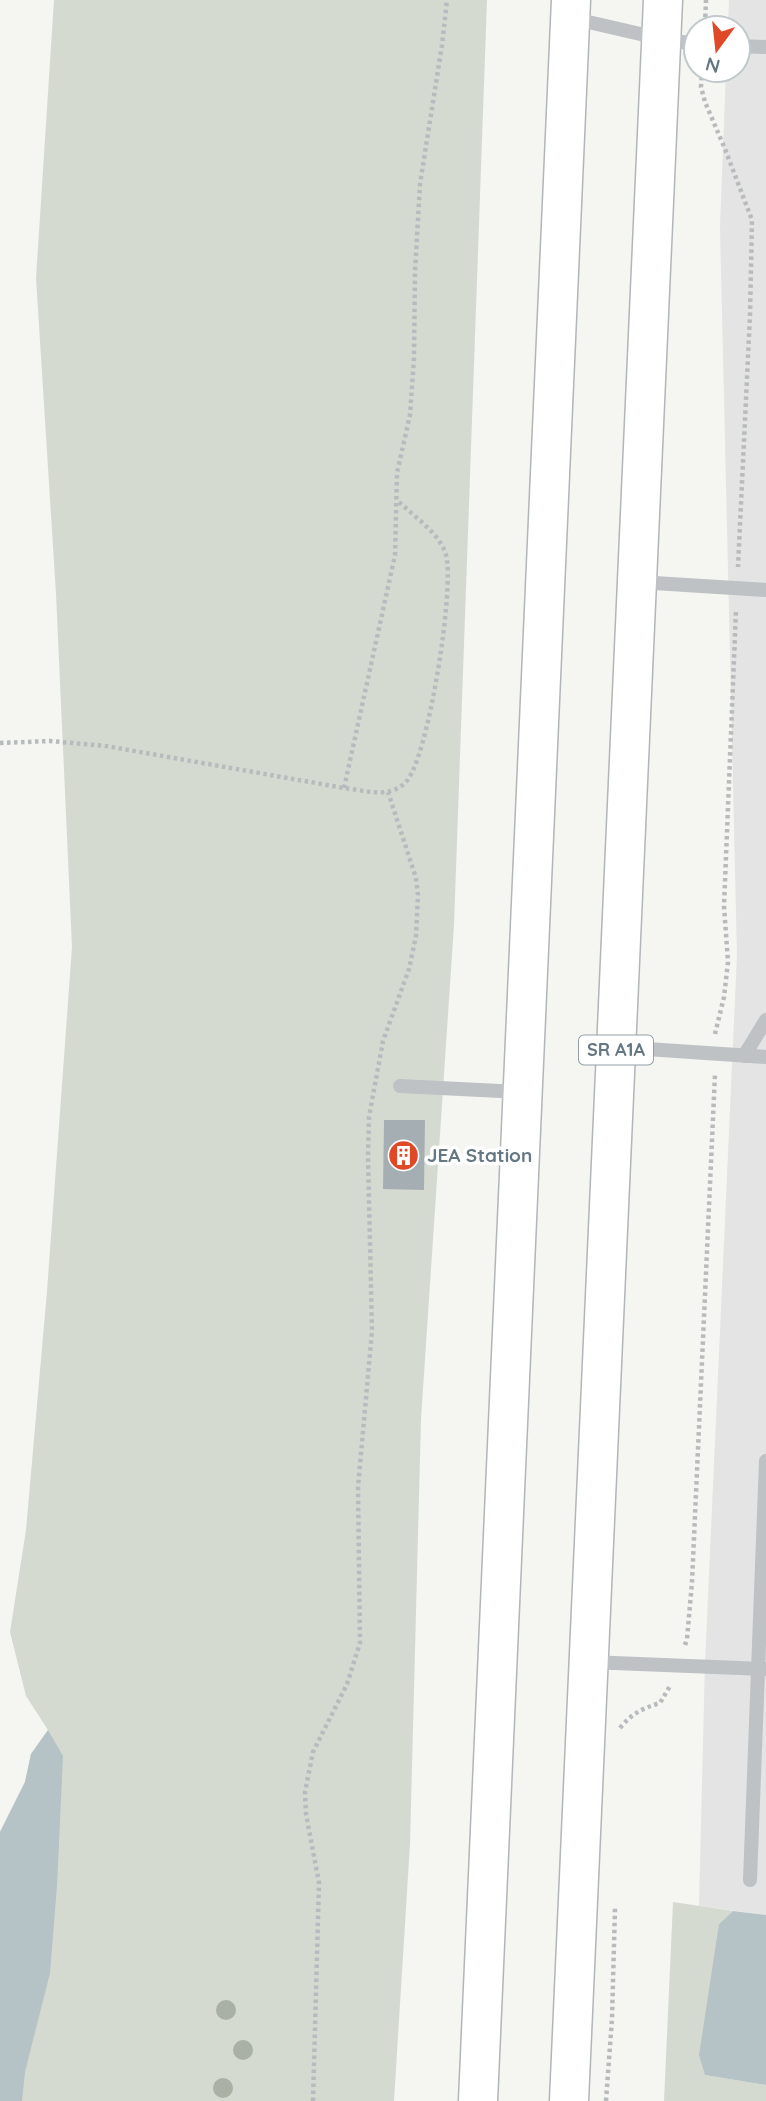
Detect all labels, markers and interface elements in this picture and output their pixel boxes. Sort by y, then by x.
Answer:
north arrow [682,14,752,84]
text: N [703,52,722,79]
road number: SR A1A [579,1036,653,1064]
building icon: JEA Station [387,1138,421,1172]
place label: JEA Station [427,1143,532,1167]

